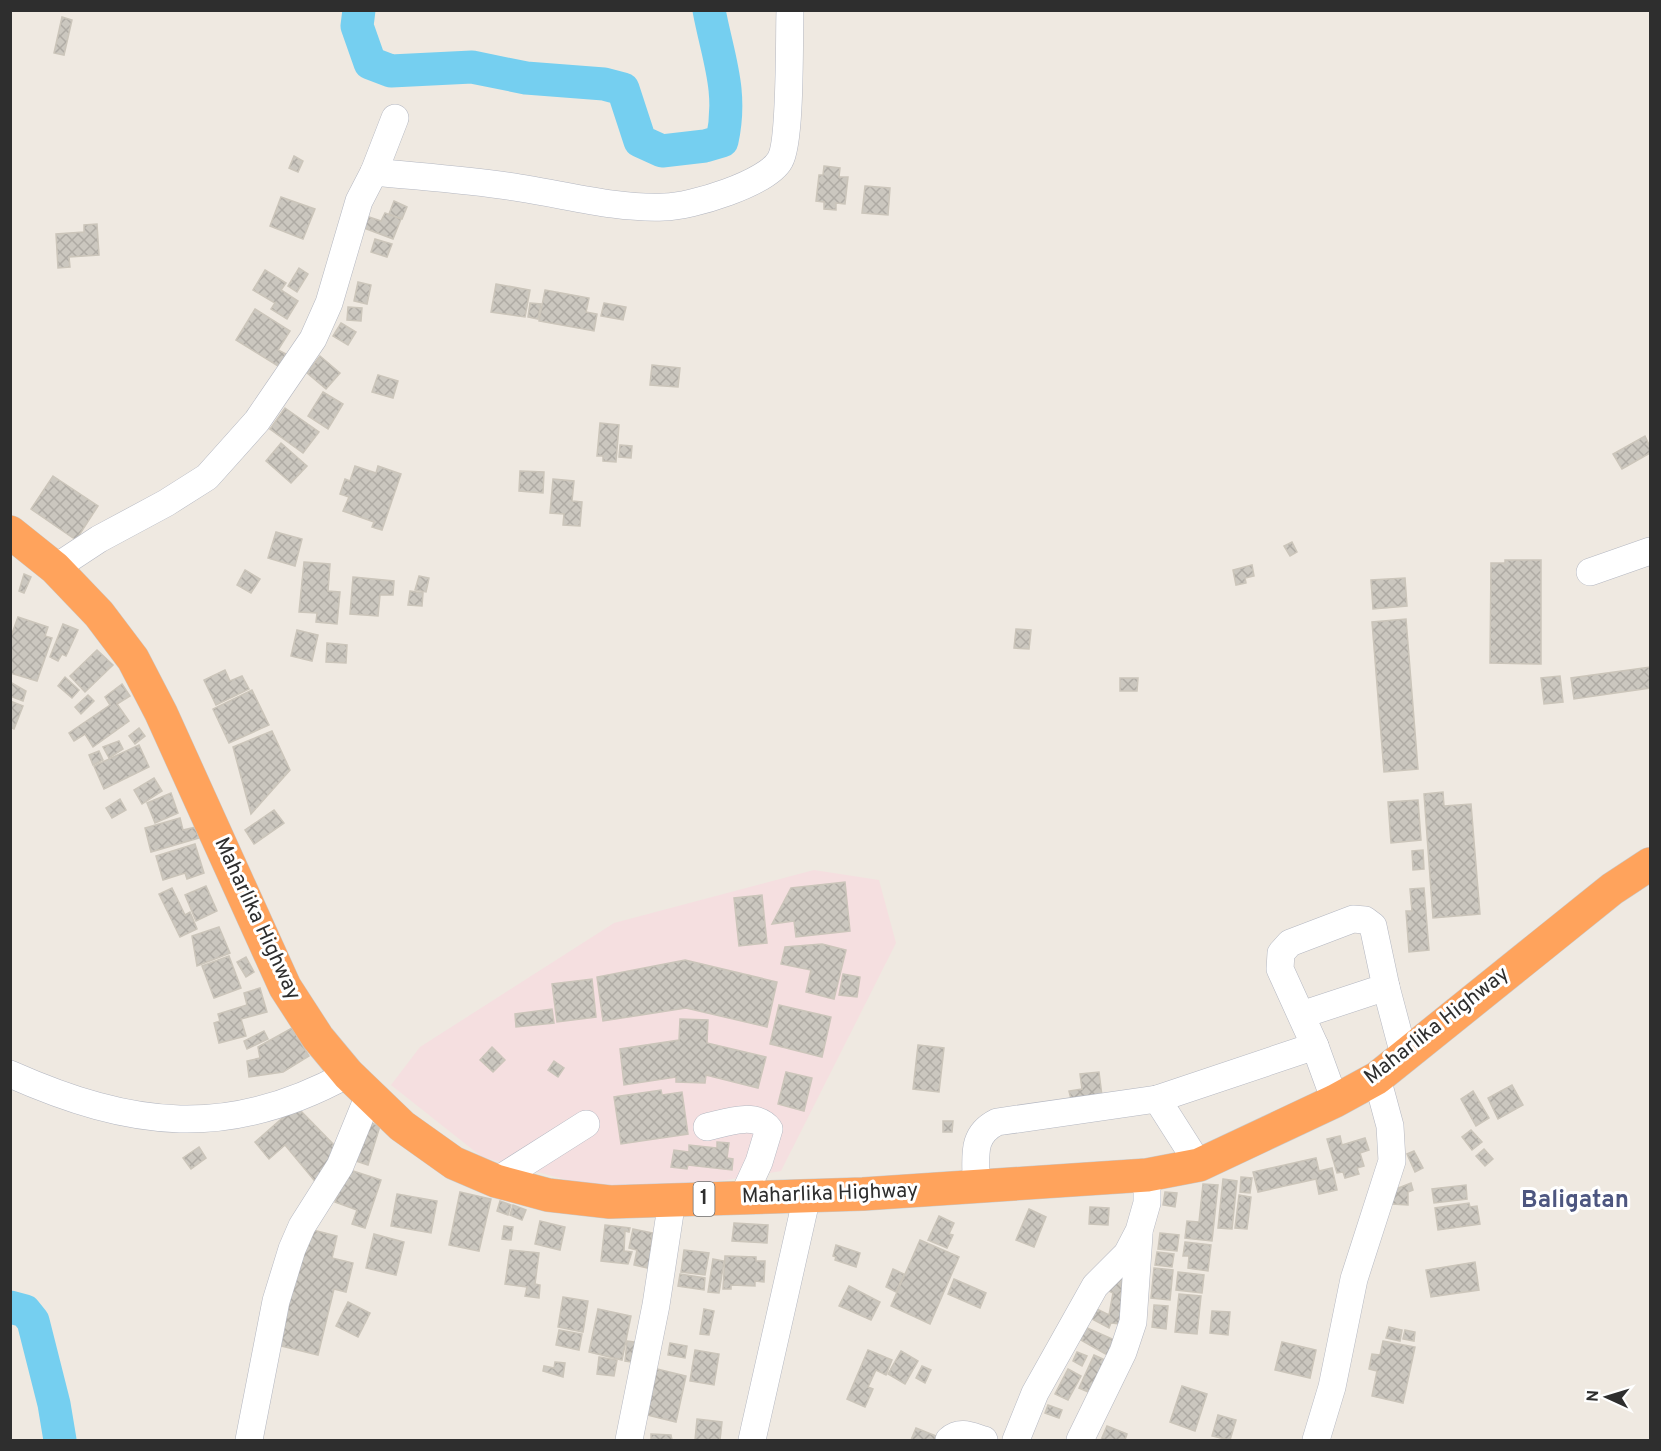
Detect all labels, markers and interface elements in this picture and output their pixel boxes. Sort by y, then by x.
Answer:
street label: Maharlika Highway [207,833,307,1005]
street label: Maharlika Highway [1359,961,1515,1091]
street label: Maharlika Highway [741,1177,919,1211]
road number: 1 [694,1182,714,1216]
district label: Baligatan [1521,1186,1629,1216]
north arrow [1577,1367,1637,1427]
text: N [1584,1390,1604,1403]

